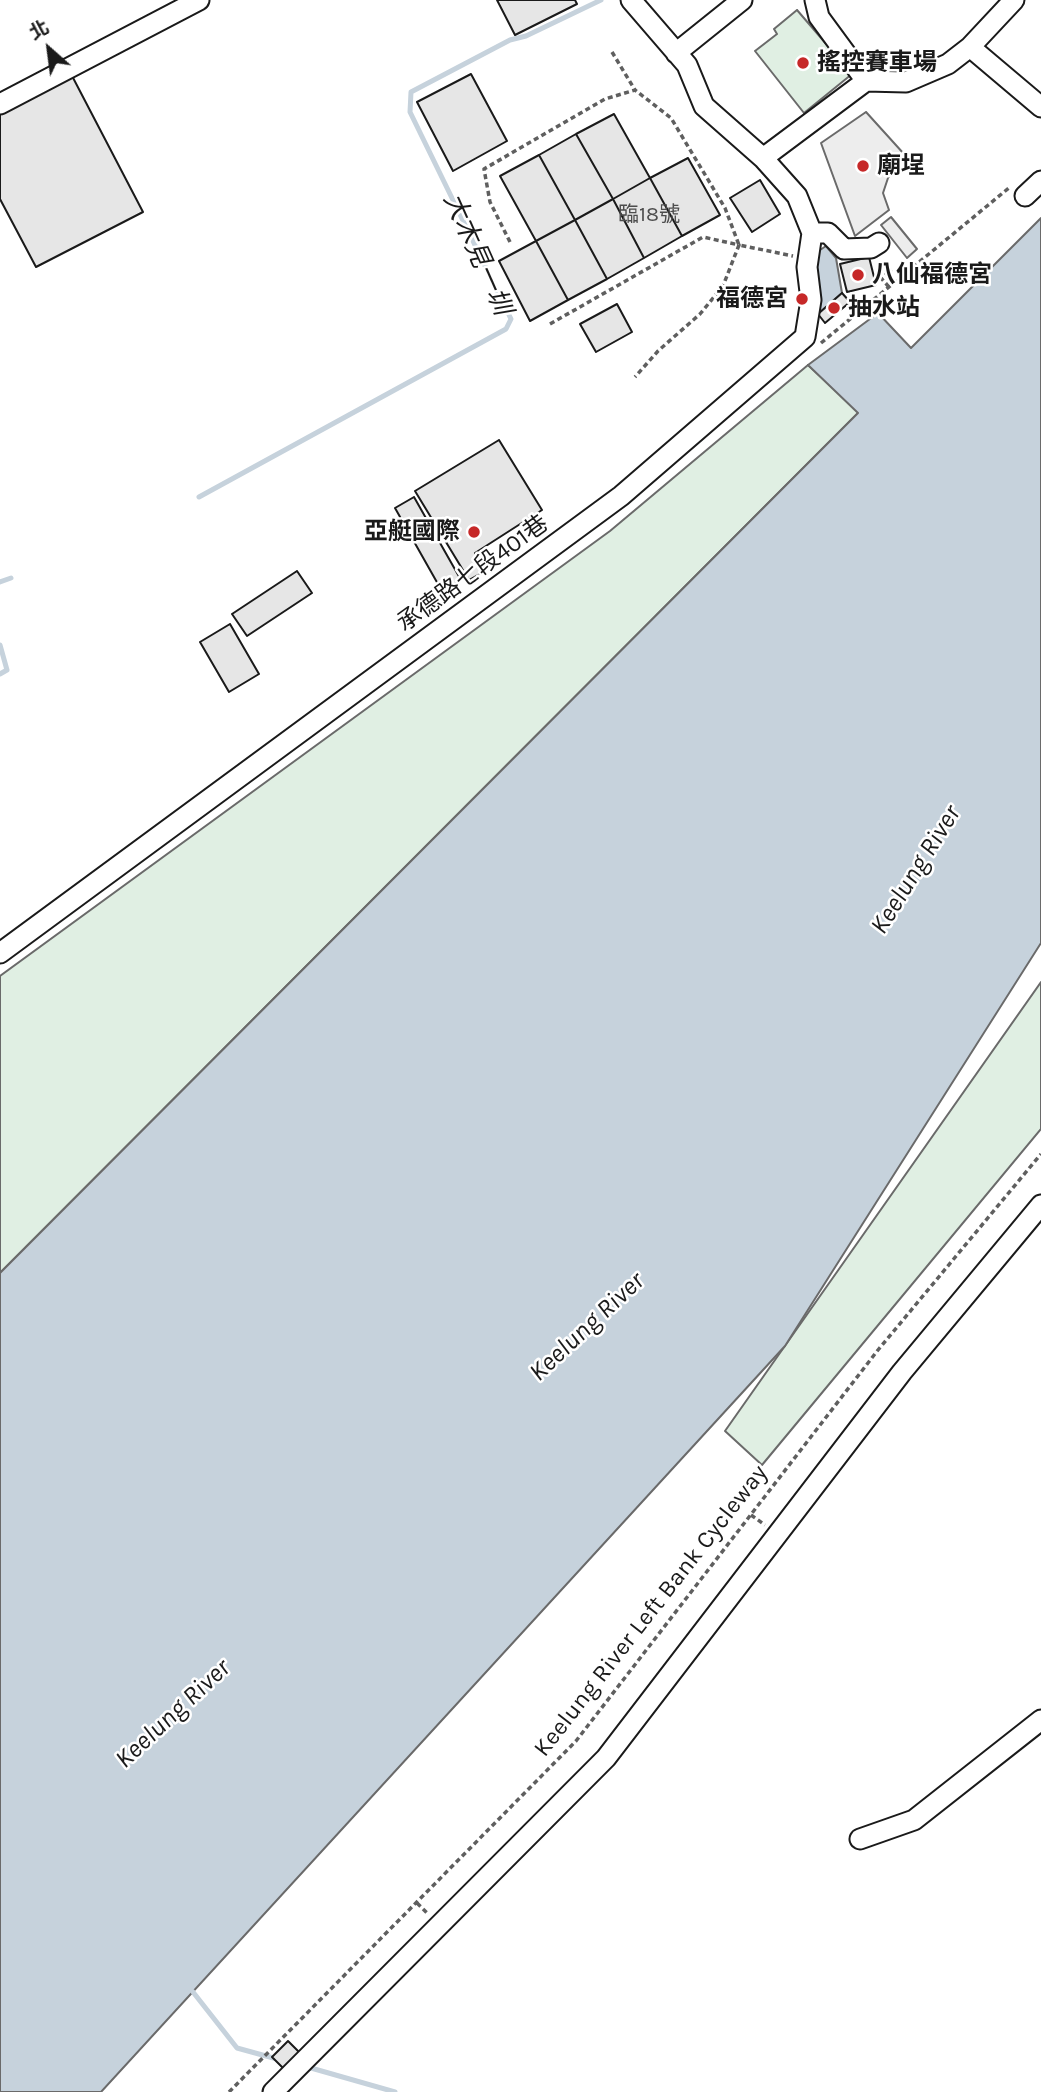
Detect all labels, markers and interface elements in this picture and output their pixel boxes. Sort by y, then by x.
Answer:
north arrow [14,14,84,84]
text: 北 [26,16,53,45]
place label: 搖控賽車場 [817,49,937,77]
marker: 搖控賽車場 [795,55,811,71]
place label: 廟埕 [877,152,925,180]
marker: 廟埕 [855,158,871,174]
water label: 大木見一圳 [436,188,518,320]
house number: 臨18號 [618,202,680,228]
place label: 八仙福德宮 [872,261,992,289]
marker: 八仙福德宮 [850,267,866,283]
place label: 福德宮 [716,285,788,313]
marker: 福德宮 [794,291,810,307]
place label: 抽水站 [848,294,920,322]
marker: 抽水站 [826,300,842,316]
street label: 承德路七段401巷 [392,510,554,638]
place label: 亞艇國際 [364,518,460,546]
marker: 亞艇國際 [466,524,482,540]
water label: Keelung River [864,800,968,940]
water label: Keelung River [523,1266,651,1388]
street label: Keelung River Left Bank Cycleway [528,1459,774,1763]
water label: Keelung River [109,1653,237,1775]

